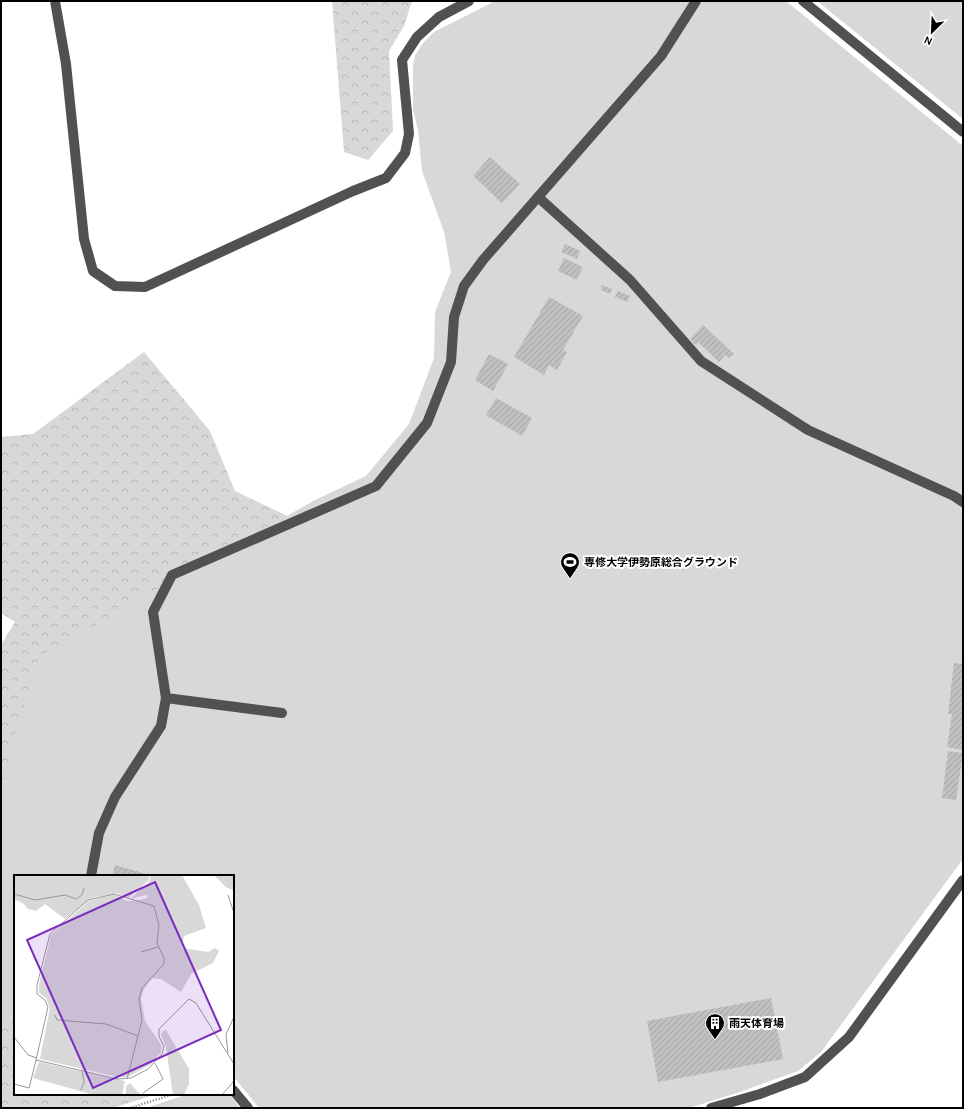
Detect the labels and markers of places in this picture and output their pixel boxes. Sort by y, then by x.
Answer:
sports icon: 専修大学伊勢原総合グラウンド [559,551,581,579]
place label: 専修大学伊勢原総合グラウンド [584,556,738,569]
building icon: 雨天体育場 [704,1012,726,1040]
place label: 雨天体育場 [729,1017,784,1030]

